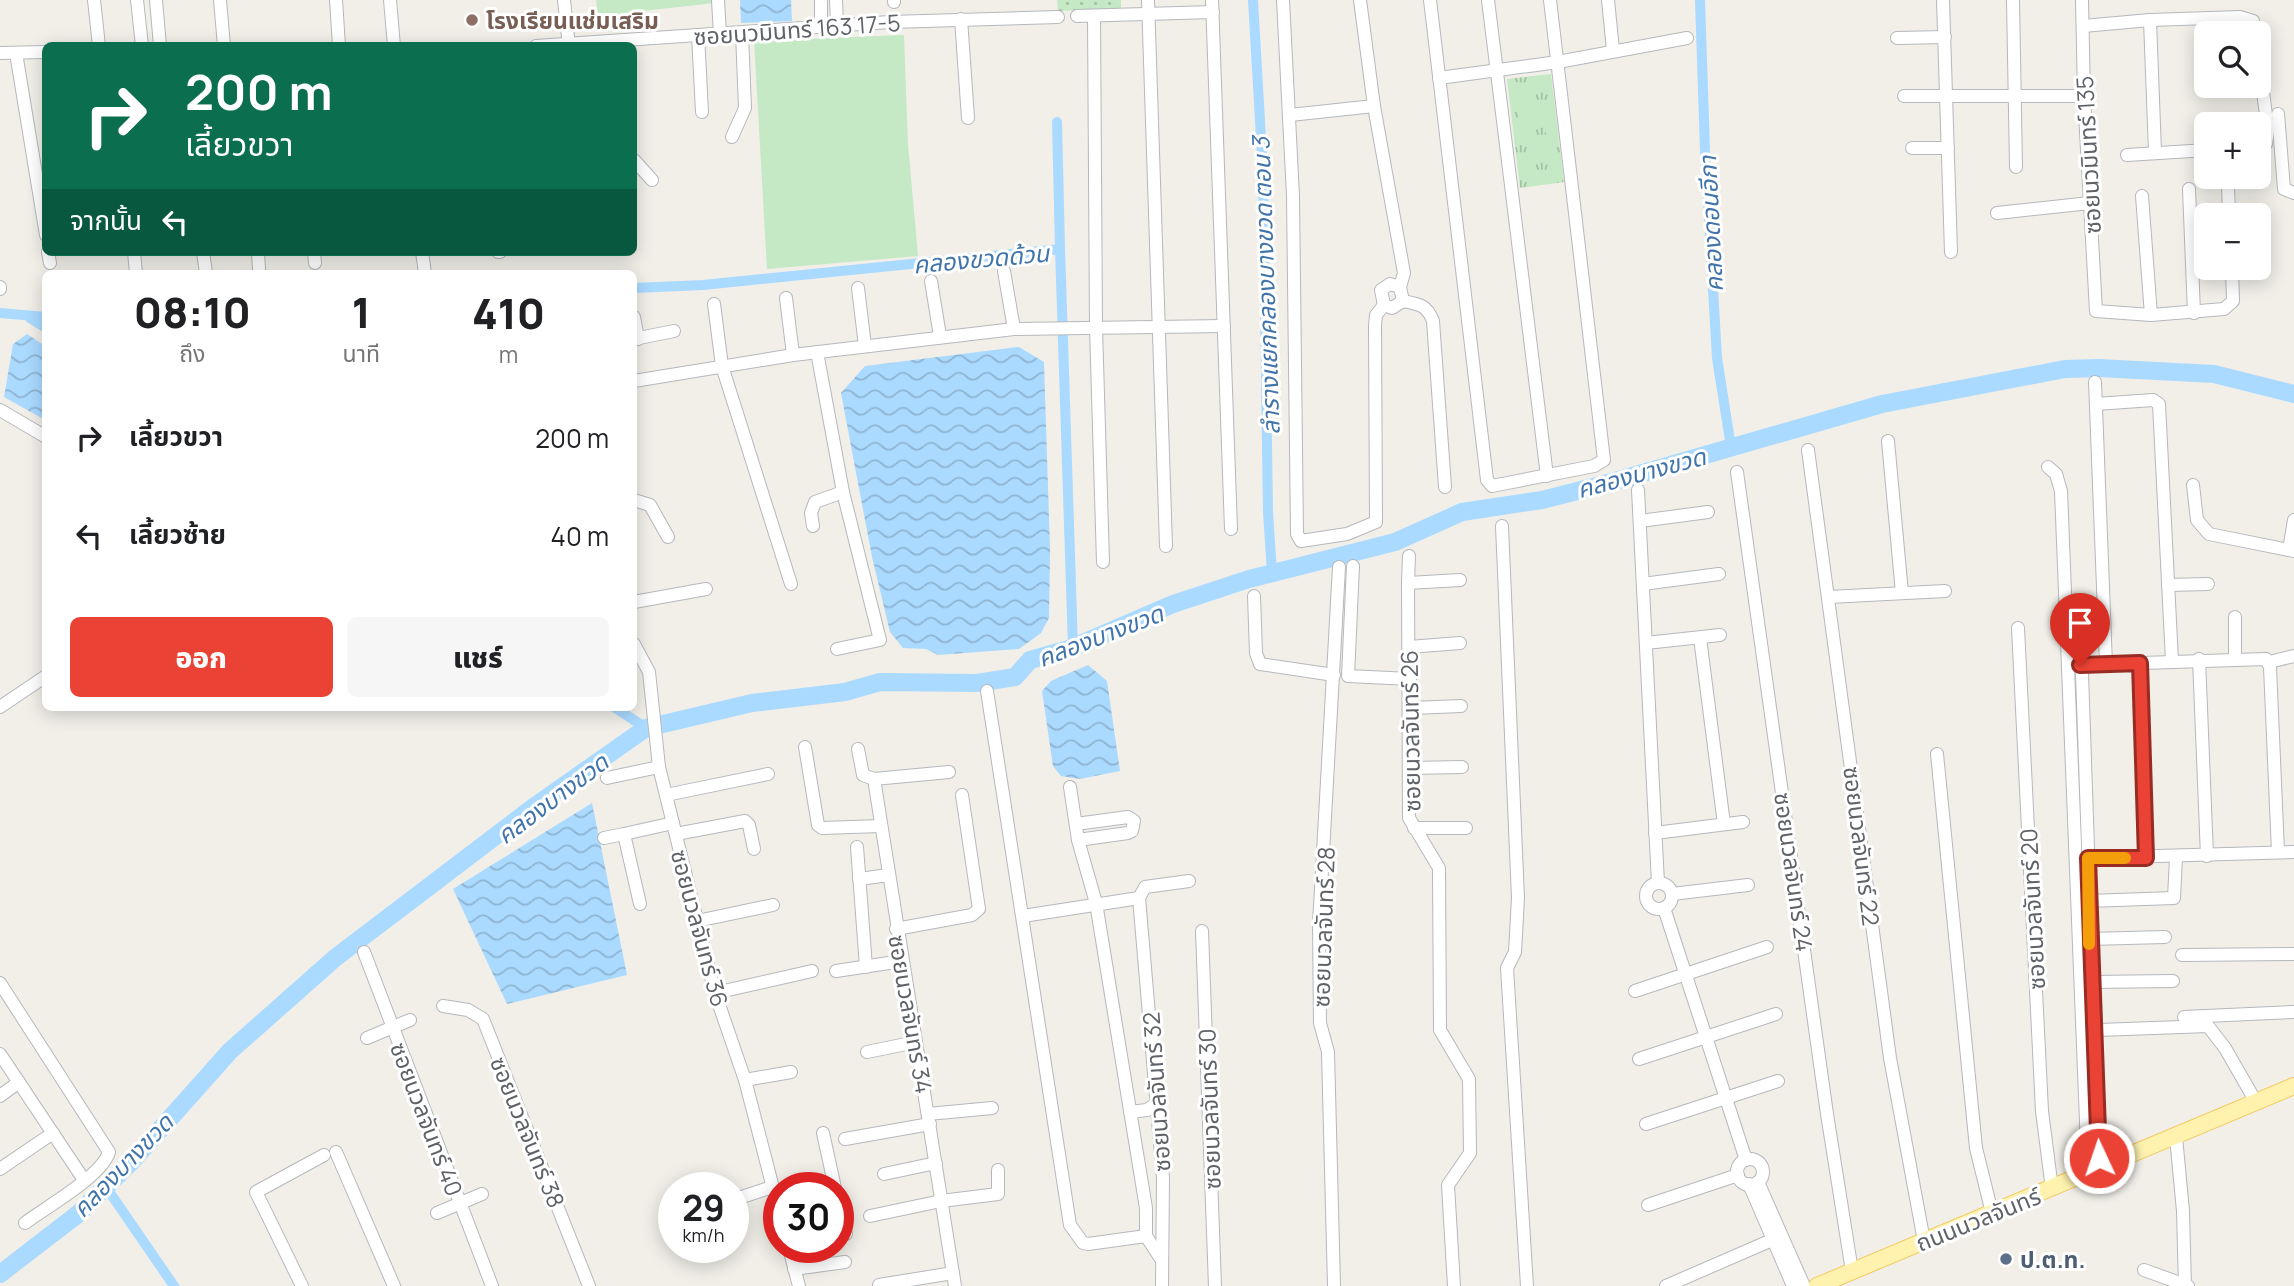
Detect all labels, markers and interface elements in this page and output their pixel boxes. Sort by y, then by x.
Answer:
place label: โรงเรียนแช่มเสริม [486,4,659,36]
street label: ซอยนวมินทร์ 163 17-5 [693,6,901,52]
marker: โรงเรียนแช่มเสริม [464,12,480,28]
map controls [2194,21,2271,280]
button: search [2194,21,2271,98]
text: 200 m [185,58,333,125]
icon: right [70,70,161,161]
street label: ซอยนวมินทร์ 135 [2068,75,2108,235]
button: + [2194,112,2271,189]
text: เลี้ยวขวา [185,122,293,166]
water label: ลำรางแยกคลองบางขวด ตอน 3 [1243,134,1287,435]
water label: คลองดอนอีกา [1690,154,1730,293]
text: จากนั้น [70,202,142,238]
icon: left [156,203,194,241]
button: − [2194,203,2271,280]
water label: คลองขวดด้วน [912,236,1052,280]
text: 08:10 [134,283,251,341]
text: 1 [352,283,371,341]
text: 410 [472,284,545,342]
text: ถึง [179,337,205,369]
text: นาที [343,337,380,369]
text: m [499,338,518,370]
text: เลี้ยวขวา [129,418,223,454]
icon: right [70,419,108,457]
text: 200 m [535,420,609,456]
water label: คลองบางขวด [1573,439,1710,505]
text: เลี้ยวซ้าย [129,516,226,552]
icon: left [70,517,108,555]
text: 40 m [551,518,609,554]
pin [2050,593,2110,665]
water label: คลองบางขวด [1032,596,1169,674]
icon: arrive [2061,604,2099,642]
button: ออก [70,617,333,697]
button: แชร์ [347,617,609,697]
street label: ซอยนวลจันทร์ 26 [1393,650,1427,812]
water label: คลองบางขวด [489,744,616,851]
street label: ซอยนวลจันทร์ 22 [1836,764,1888,928]
street label: ซอยนวลจันทร์ 24 [1767,790,1821,954]
street label: ซอยนวลจันทร์ 20 [2012,828,2052,990]
street label: ซอยนวลจันทร์ 36 [664,846,736,1010]
street label: ซอยนวลจันทร์ 28 [1304,846,1342,1008]
street label: ซอยนวลจันทร์ 34 [881,932,941,1096]
street label: ซอยนวลจันทร์ 32 [1134,1011,1178,1173]
street label: ซอยนวลจันทร์ 30 [1190,1028,1228,1190]
street label: ซอยนวลจันทร์ 40 [383,1038,471,1200]
street label: ซอยนวลจันทร์ 38 [483,1052,573,1212]
water label: คลองบางขวด [64,1105,181,1224]
position arrow [2062,1121,2136,1195]
speed limit sign: 30 [763,1172,854,1263]
street label: ถนนนวลจันทร์ [1911,1179,2046,1259]
text: 29 [682,1184,725,1232]
text: km/h [683,1223,724,1247]
place label: ป.ต.ท. [2020,1243,2085,1275]
marker: ป.ต.ท. [1998,1251,2014,1267]

